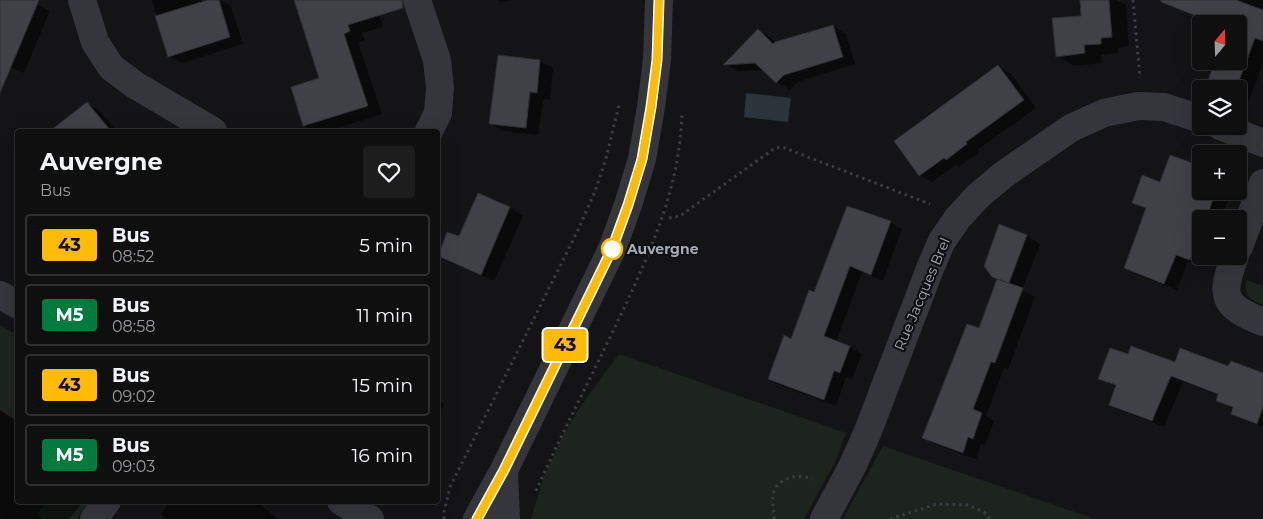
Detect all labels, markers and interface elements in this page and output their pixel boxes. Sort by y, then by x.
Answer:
north arrow [1192,15,1248,70]
map controls [1192,15,1247,265]
button: layers [1192,80,1247,135]
button: + [1192,145,1247,200]
button: heart [363,146,415,198]
text: Auvergne [40,147,163,176]
text: Bus [40,181,71,200]
button: − [1192,210,1247,265]
text: Bus [112,224,150,247]
text: 43 [58,234,81,256]
text: 5 min [359,234,413,257]
street label: Rue Jacques Brel [890,235,954,353]
marker: Auvergne [601,238,623,260]
place label: Auvergne [626,240,699,258]
text: 08:52 [112,247,154,266]
text: Bus [112,294,150,317]
text: M5 [56,304,83,326]
text: 11 min [356,304,413,327]
text: 08:58 [112,317,155,336]
line badge: 43 [542,329,588,361]
text: 43 [554,334,576,356]
text: Bus [112,364,150,387]
text: 43 [58,374,81,396]
text: 15 min [352,374,413,397]
text: 09:02 [112,387,155,406]
text: Bus [112,434,150,457]
text: M5 [56,444,83,466]
text: 16 min [351,444,413,467]
text: 09:03 [112,457,155,476]

